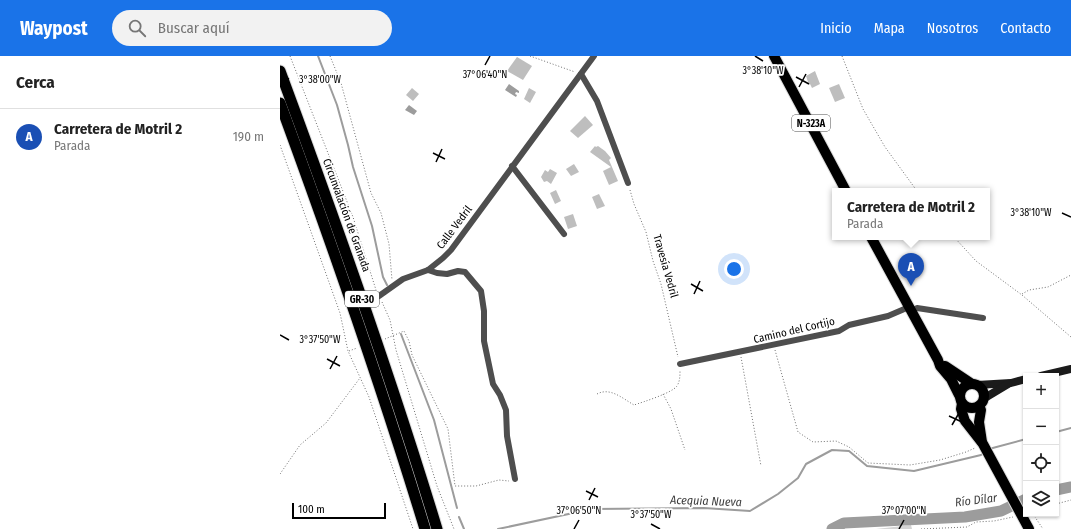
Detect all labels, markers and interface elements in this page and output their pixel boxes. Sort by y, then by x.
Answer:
search box [112,10,392,46]
text: Waypost [20,17,88,40]
icon: search [126,17,148,39]
text: Buscar aquí [158,19,230,37]
text: Inicio [820,20,852,37]
text: Mapa [874,20,905,37]
text: Nosotros [927,20,978,37]
text: Contacto [1000,20,1051,37]
text: 3°38'10"W [743,65,784,77]
text: 37°06'40"N [463,69,507,81]
text: Cerca [16,72,55,93]
text: 3°38'00"W [299,74,342,86]
road number: N-323A [792,115,830,131]
text: Carretera de Motril 2 [54,120,182,138]
text: A [25,129,33,144]
text: 190 m [233,129,264,144]
text: Parada [54,138,90,153]
street label: Circunvalación de Granada [320,157,373,274]
popup [832,188,990,240]
text: Carretera de Motril 2 [847,198,975,216]
street label: Calle Vedril [434,203,475,251]
text: 3°38'10"W [1011,207,1052,219]
text: Parada [847,216,883,231]
street label: Travesía Vedril [650,233,681,299]
pin: A [898,253,924,286]
your location [724,259,744,279]
road number: GR-30 [345,291,379,307]
street label: Camino del Cortijo [752,315,836,346]
text: 3°37'50"W [300,334,341,346]
map controls [1023,373,1059,517]
button: + [1023,373,1059,409]
button: − [1023,409,1059,445]
button: locate [1023,445,1059,481]
button: layers [1023,481,1059,517]
water label: Río Dílar [954,490,999,510]
water label: Acequia Nueva [669,493,742,509]
scale bar [292,501,386,520]
text: 100 m [298,503,325,516]
text: 37°06'50"N [557,505,601,517]
text: 37°07'00"N [882,505,926,517]
text: 3°37'50"W [631,509,672,521]

